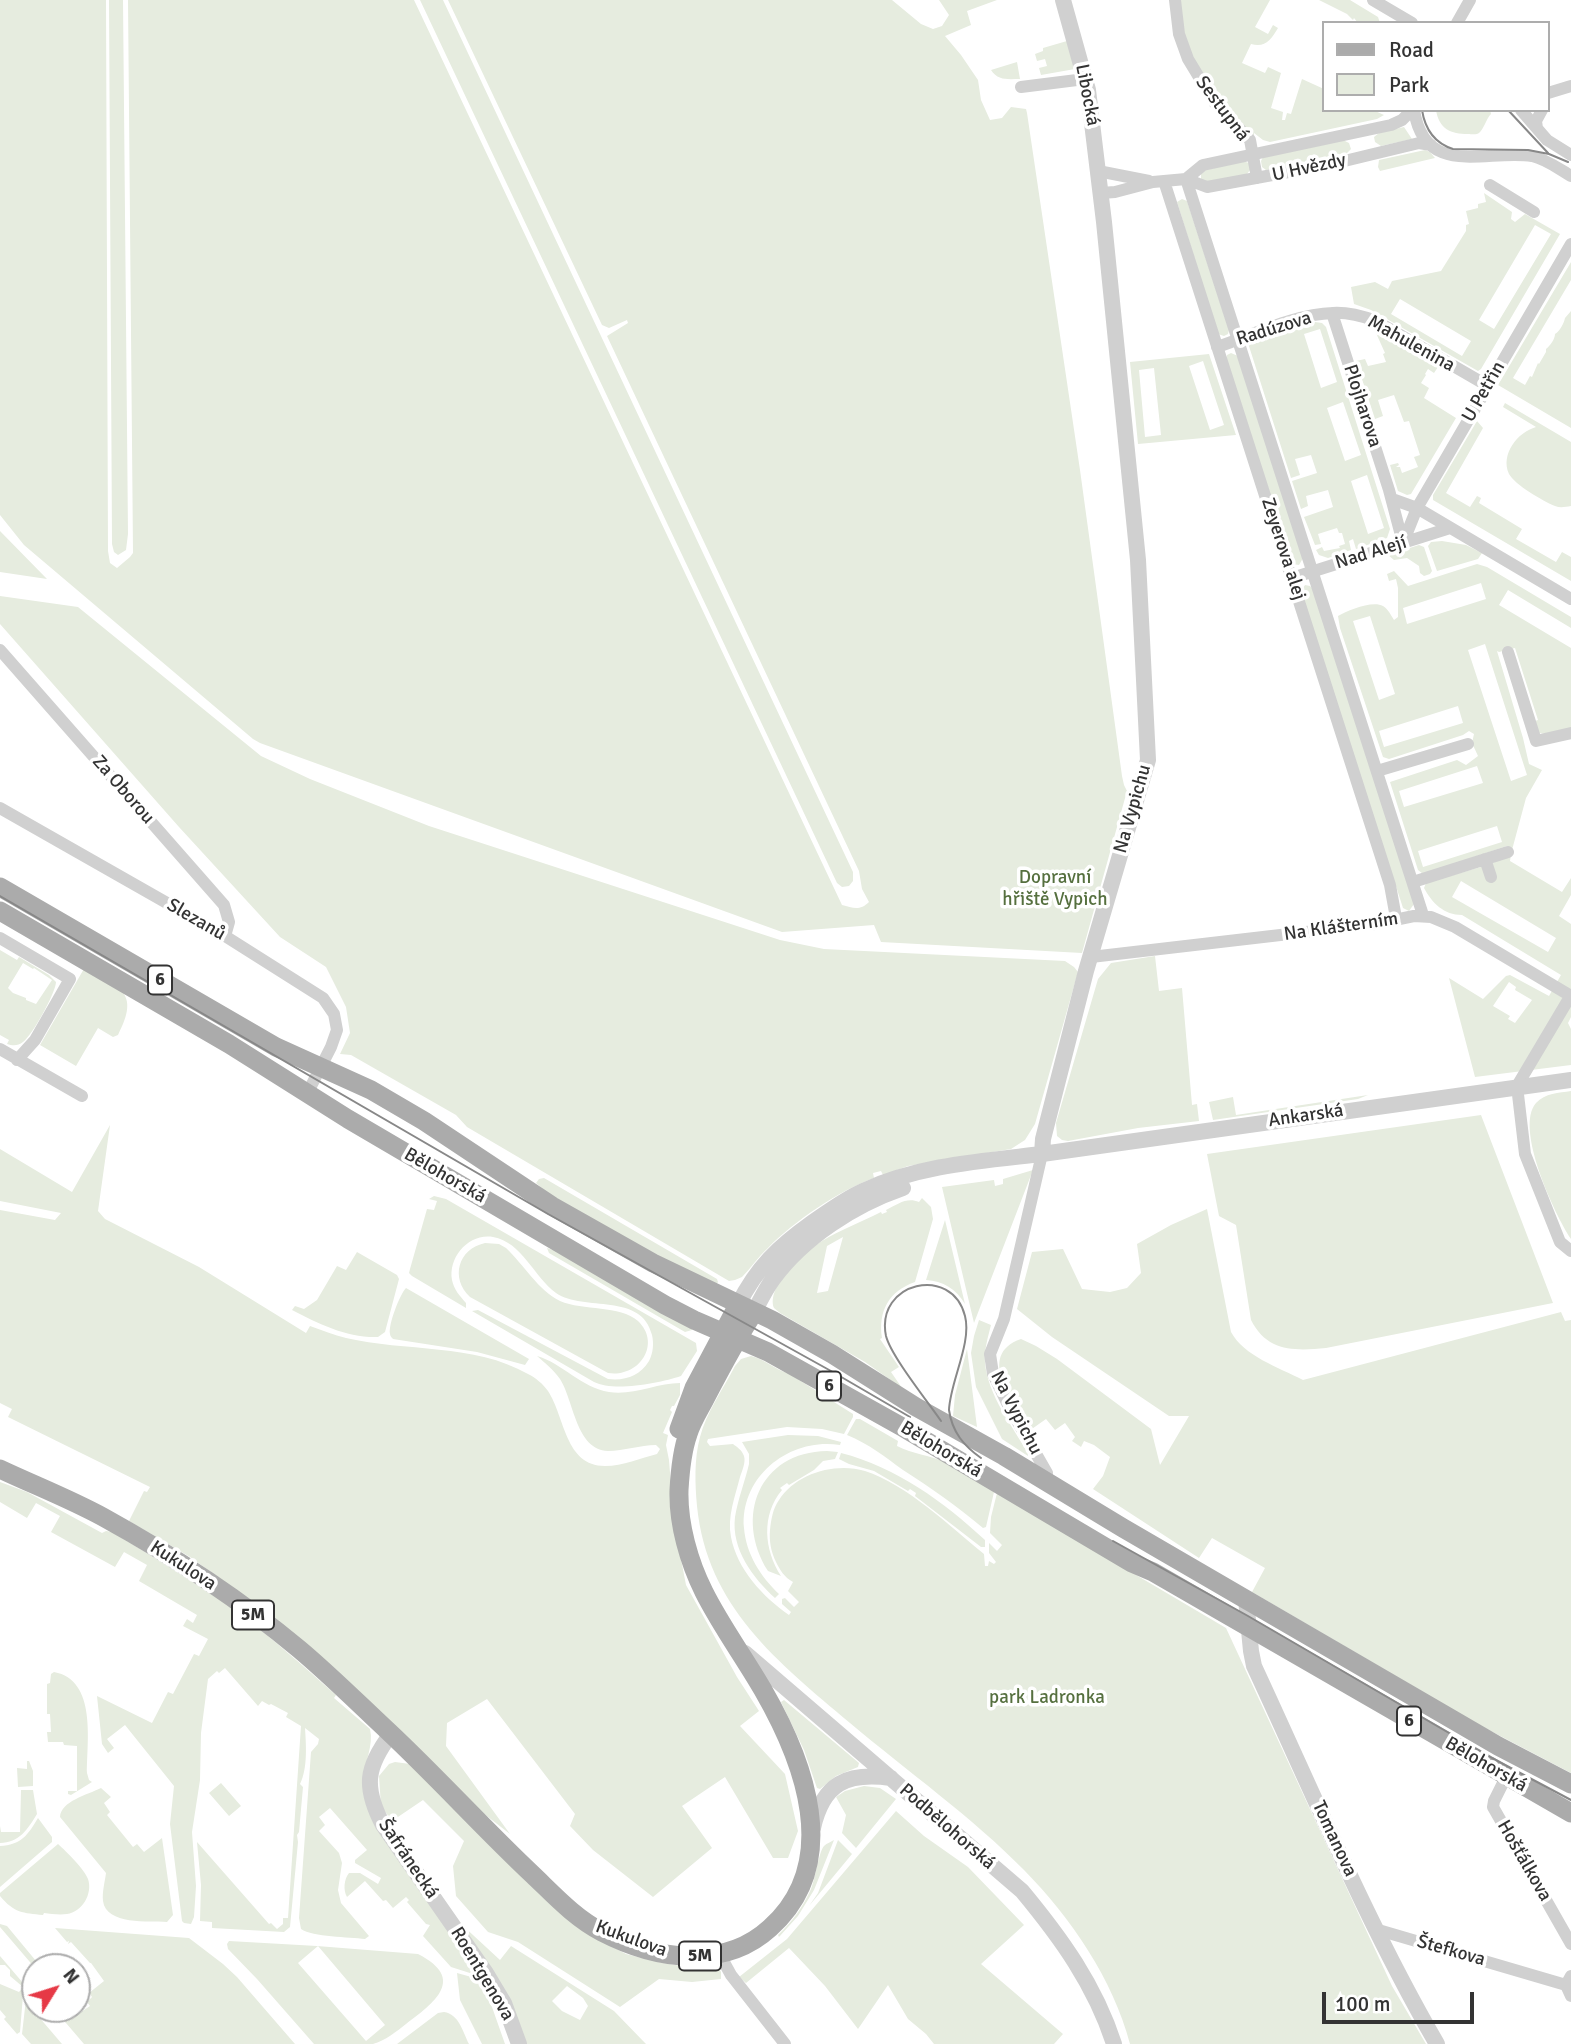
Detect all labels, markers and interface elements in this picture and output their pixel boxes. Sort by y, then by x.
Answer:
legend [1322,21,1550,112]
text: Road [1389,37,1434,63]
street label: Libocká [1070,62,1104,128]
street label: Sestupná [1190,72,1254,146]
text: Park [1389,72,1429,98]
street label: U Hvězdy [1270,149,1348,187]
street label: Radúzova [1234,307,1314,351]
street label: Mahulenina [1363,311,1459,377]
street label: U Petřin [1458,358,1510,426]
street label: Plojharova [1338,362,1386,450]
street label: Zeyerova alej [1256,495,1310,603]
street label: Nad Alejí [1333,531,1409,575]
street label: Za Oborou [87,751,159,829]
street label: Na Vypichu [1109,762,1157,856]
park label: Dopravní hřiště Vypich [1002,867,1108,911]
street label: Slezanů [162,894,230,946]
street label: Na Klášterním [1282,908,1400,946]
road number: 6 [148,965,172,995]
street label: Ankarská [1267,1099,1345,1133]
street label: Bělohorská [400,1143,490,1209]
street label: Na Vypichu [985,1367,1047,1459]
road number: 6 [817,1372,841,1400]
street label: Bělohorská [896,1417,986,1483]
street label: Kukulova [146,1536,220,1596]
road number: 5M [232,1600,274,1630]
park label: park Ladronka [989,1687,1105,1709]
road number: 6 [1397,1706,1421,1736]
street label: Bělohorská [1441,1732,1531,1798]
street label: Podbělohorská [894,1779,1000,1875]
street label: Tomanova [1307,1798,1361,1880]
street label: Šafránecká [373,1815,443,1903]
street label: Hošťálkova [1492,1816,1556,1906]
street label: Kukulova [592,1916,670,1962]
street label: Roentgenova [445,1923,519,2025]
street label: Štefkova [1414,1930,1488,1972]
road number: 5M [679,1942,721,1970]
north arrow [21,1953,91,2023]
text: N [57,1964,84,1989]
scale bar [1326,1978,1478,2022]
text: 100 m [1335,1991,1390,2017]

